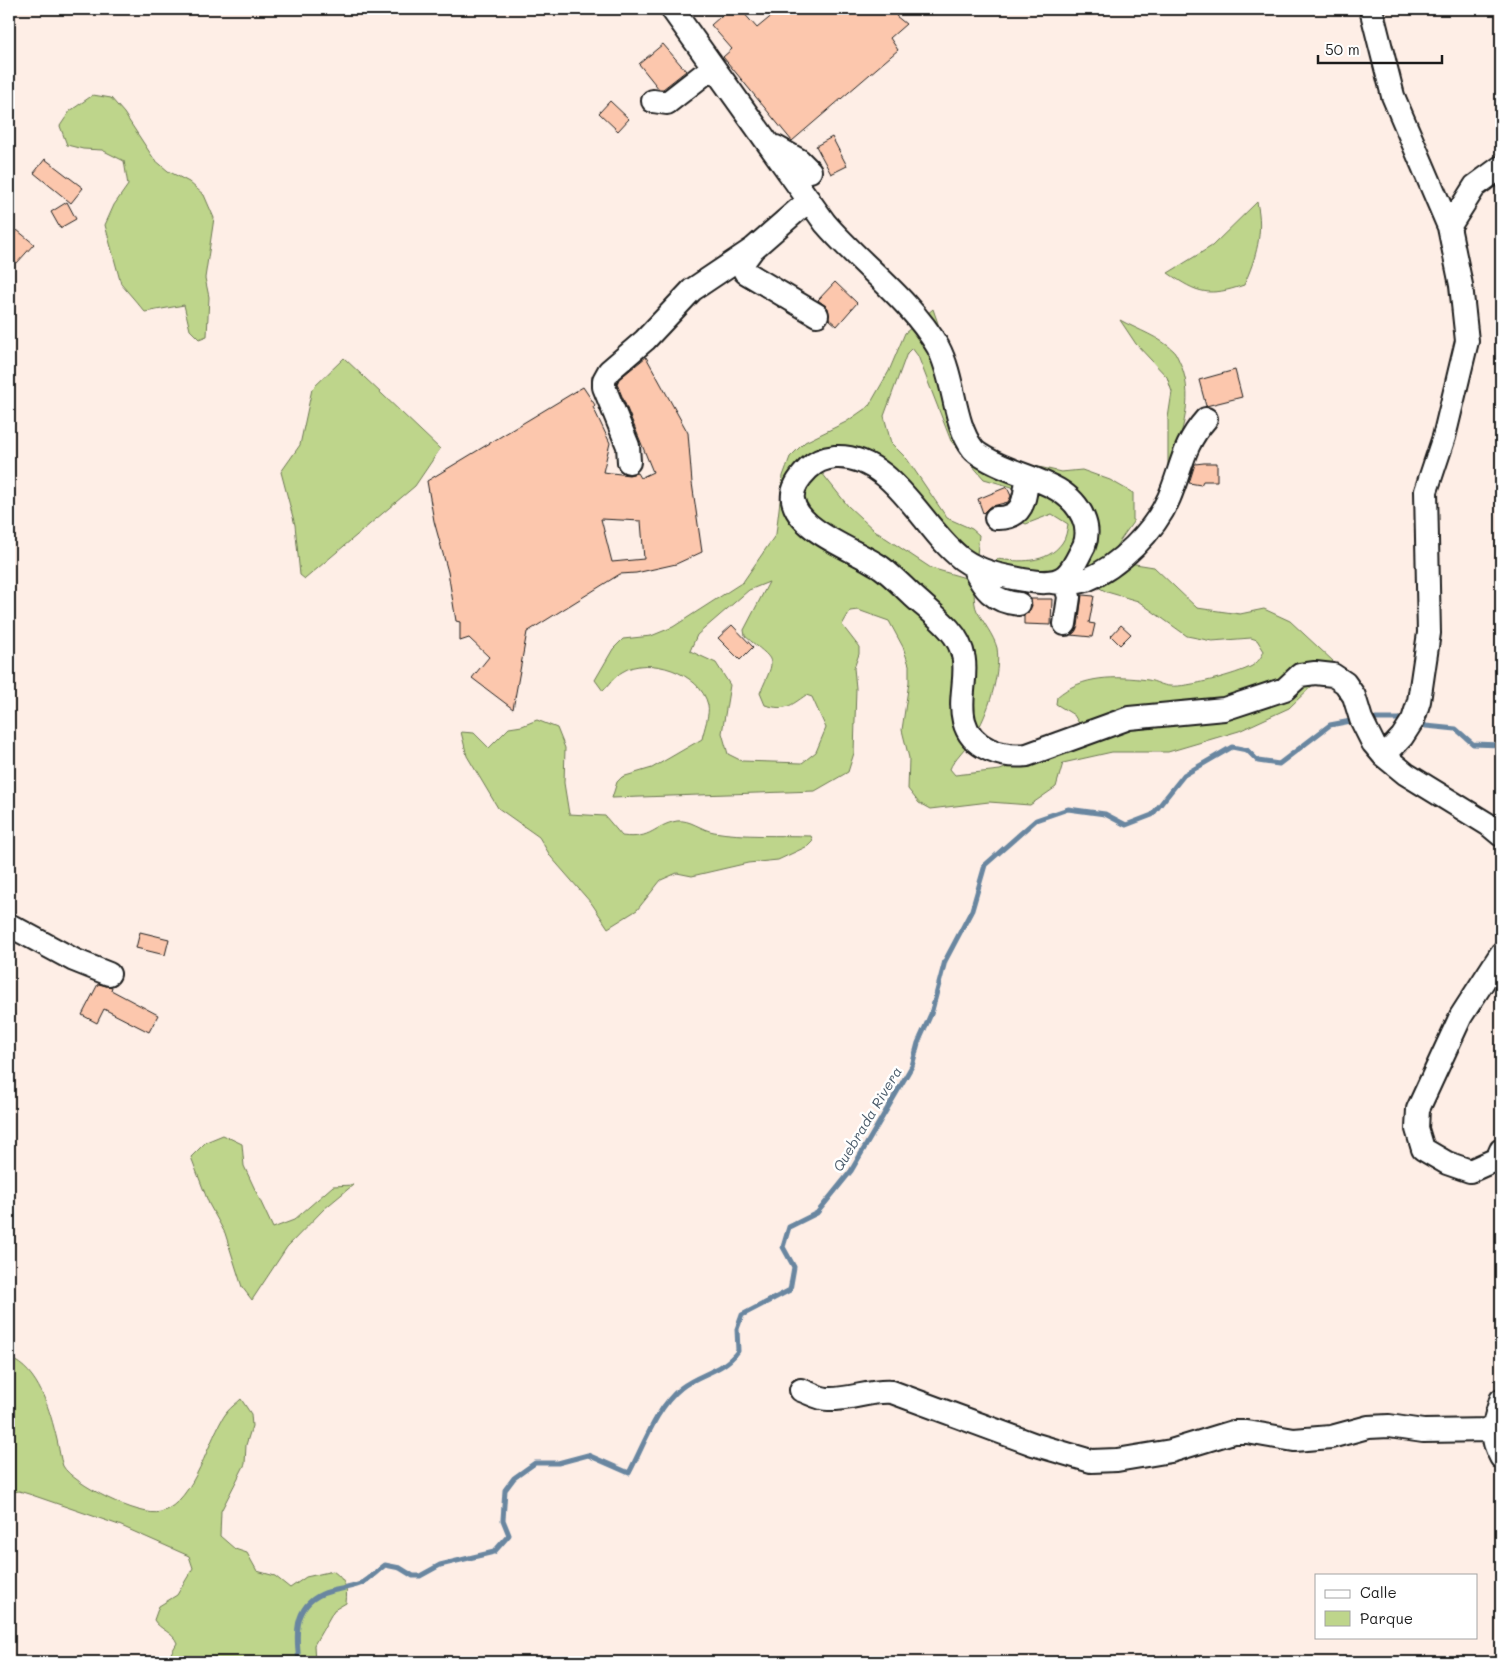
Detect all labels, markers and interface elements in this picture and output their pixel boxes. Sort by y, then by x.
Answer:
scale bar [1318,32,1441,64]
text: 50 m [1325,39,1360,59]
water label: Quebrada Rivera [828,1063,906,1175]
legend [1315,1574,1478,1638]
text: Calle [1360,1582,1397,1602]
text: Parque [1360,1608,1413,1628]

